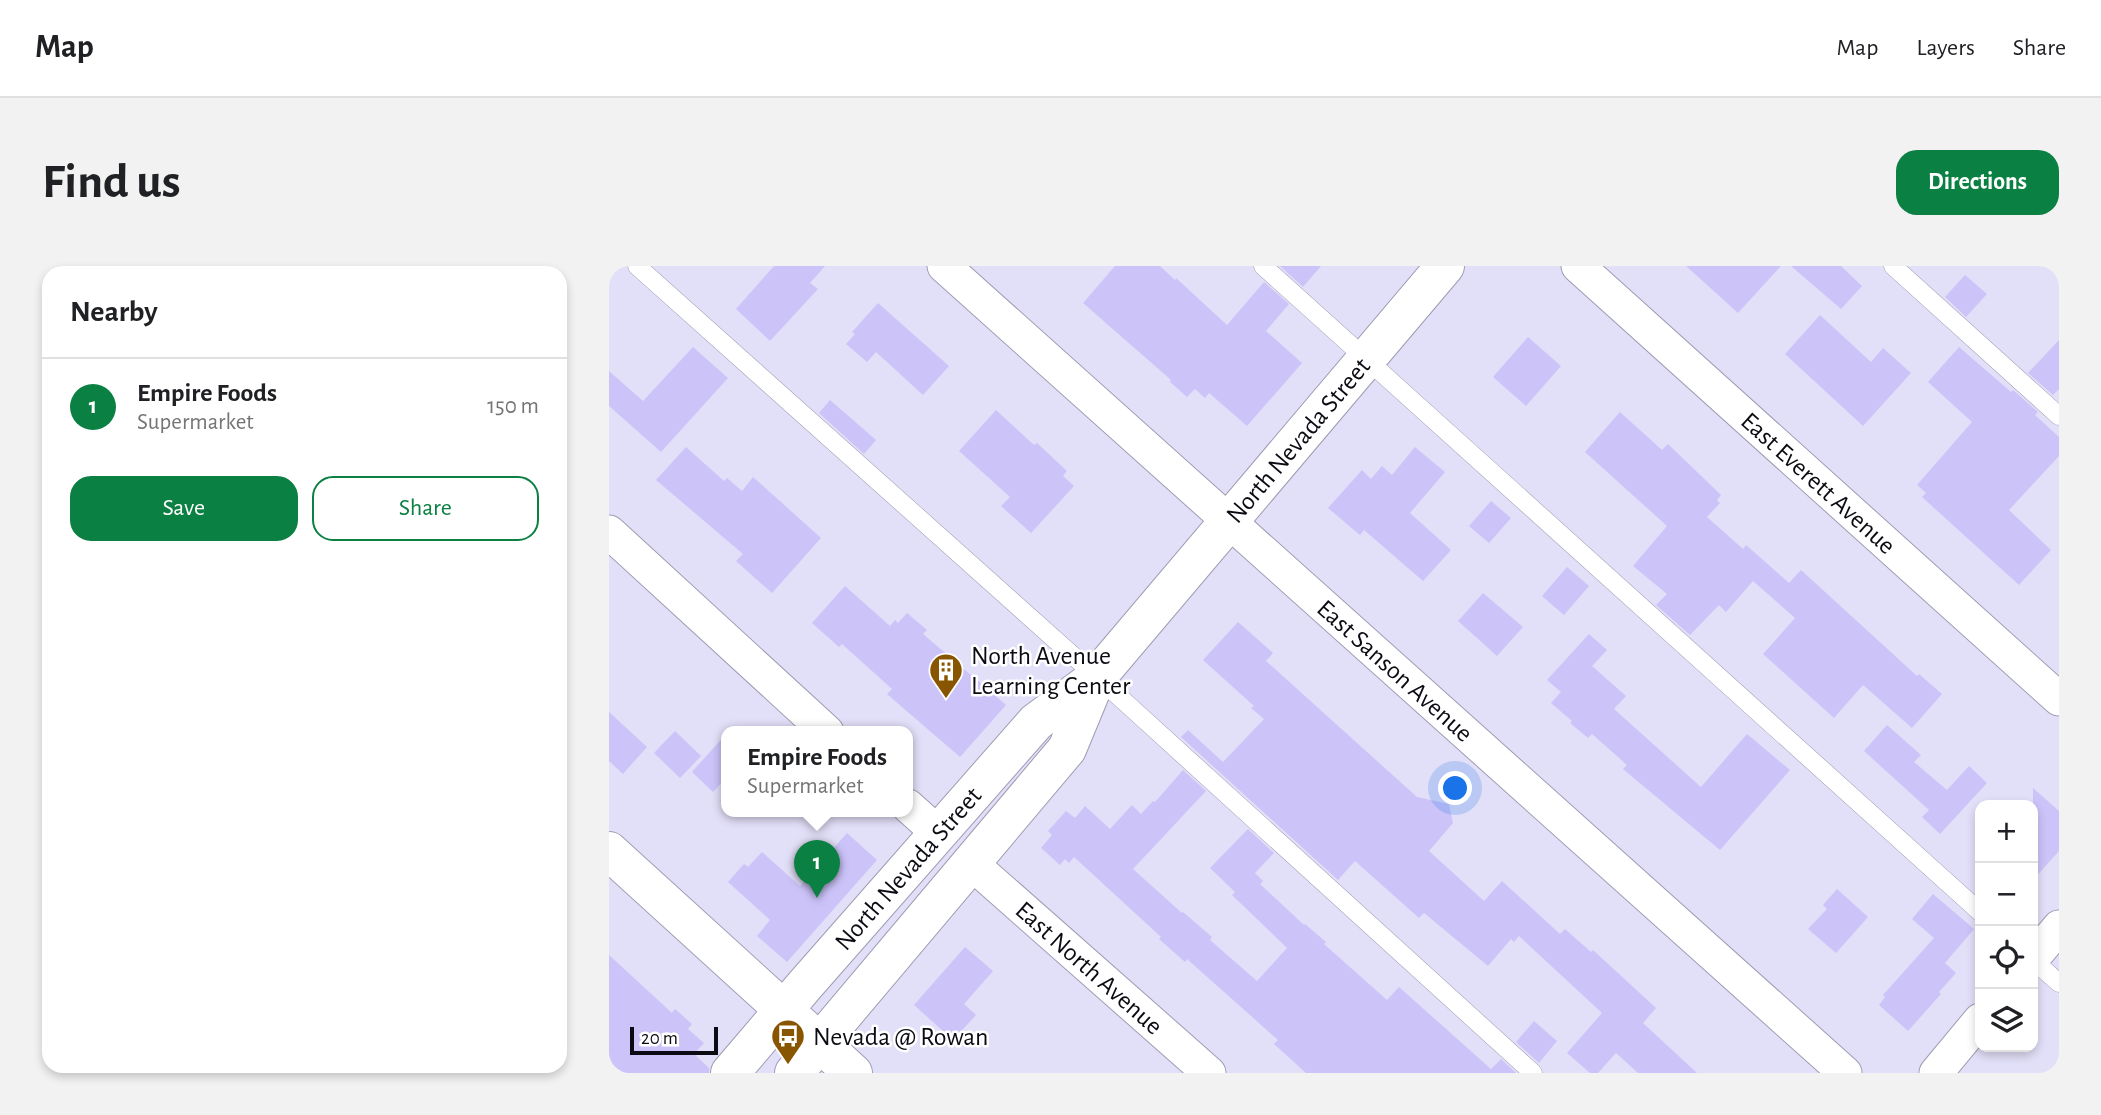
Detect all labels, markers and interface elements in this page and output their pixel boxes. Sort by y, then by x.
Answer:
text: Map [35,31,94,64]
text: Map [1836,36,1878,60]
text: Layers [1916,36,1975,60]
text: Share [2013,36,2066,60]
button: Directions [1896,150,2059,215]
text: Find us [42,158,181,207]
text: Nearby [70,297,158,327]
street label: North Nevada Street [1222,353,1375,528]
text: Empire Foods [137,380,277,406]
text: 1 [89,395,97,418]
text: 150 m [487,395,539,418]
street label: East Everett Avenue [1736,408,1900,559]
text: Supermarket [137,411,254,434]
button: Save [70,476,298,541]
button: Share [312,476,539,541]
street label: East Sanson Avenue [1312,595,1477,747]
place label: North Avenue Learning Center [971,643,1131,699]
building icon: North Avenue Learning Center [927,651,965,700]
popup [721,726,913,817]
text: Empire Foods [747,744,887,770]
your location [1438,771,1472,805]
text: Supermarket [747,775,864,798]
street label: North Nevada Street [830,783,986,955]
map controls [1975,800,2038,1052]
button: + [1975,800,2038,863]
pin: 1 [794,840,840,898]
button: − [1975,863,2038,926]
street label: East North Avenue [1010,897,1167,1040]
button: locate [1975,926,2038,989]
button: layers [1975,989,2038,1052]
bus stop icon: Nevada @ Rowan [769,1017,807,1066]
scale bar [630,1024,717,1056]
place label: Nevada @ Rowan [813,1024,988,1050]
text: 20 m [641,1029,678,1048]

